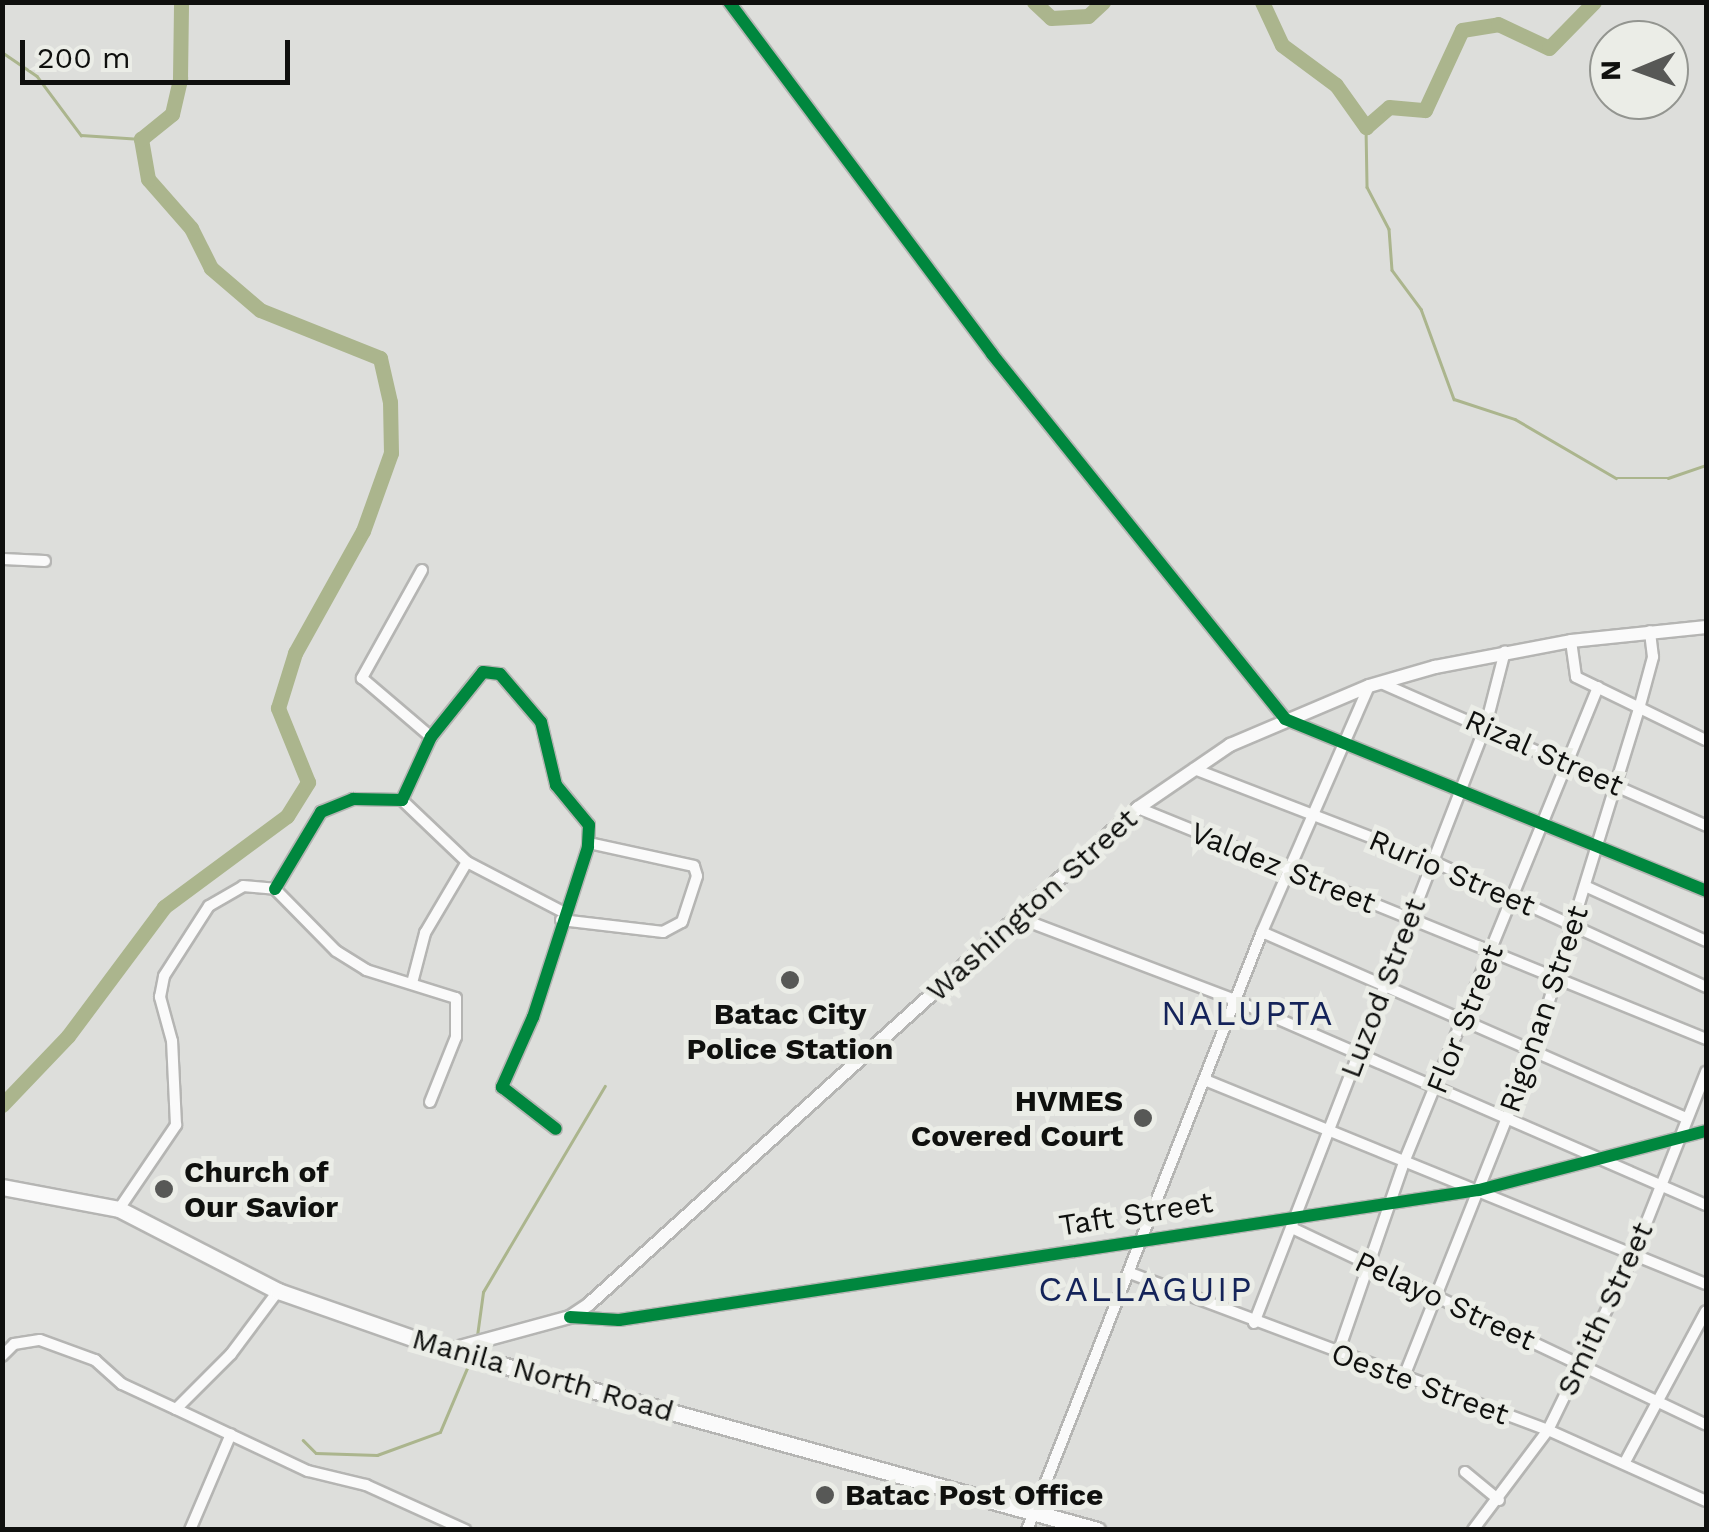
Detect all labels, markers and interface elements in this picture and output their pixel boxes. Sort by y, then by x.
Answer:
scale bar [25,20,295,82]
north arrow [1589,20,1689,120]
text: 200 m [37,40,131,75]
text: N [1594,60,1627,81]
street label: Rizal Street [1459,702,1629,804]
street label: Washington Street [919,801,1145,1009]
street label: Valdez Street [1185,815,1381,921]
street label: Rurio Street [1364,822,1540,924]
street label: Luzod Street [1332,893,1434,1083]
street label: Rigonan Street [1492,901,1596,1117]
street label: Flor Street [1419,939,1511,1099]
marker: Batac City Police Station [779,969,801,991]
district label: NALUPTA [1161,992,1335,1034]
place label: Batac City Police Station [687,996,893,1066]
place label: HVMES Covered Court [911,1083,1123,1154]
marker: HVMES Covered Court [1132,1107,1154,1129]
place label: Church of Our Savior [184,1154,339,1224]
marker: Church of Our Savior [153,1178,175,1200]
street label: Taft Street [1056,1184,1216,1244]
street label: Smith Street [1549,1217,1661,1401]
street label: Pelayo Street [1349,1244,1541,1358]
district label: CALLAGUIP [1038,1268,1254,1310]
street label: Manila North Road [408,1320,678,1430]
street label: Oeste Street [1326,1335,1514,1433]
place label: Batac Post Office [845,1477,1103,1513]
marker: Batac Post Office [814,1484,836,1506]

